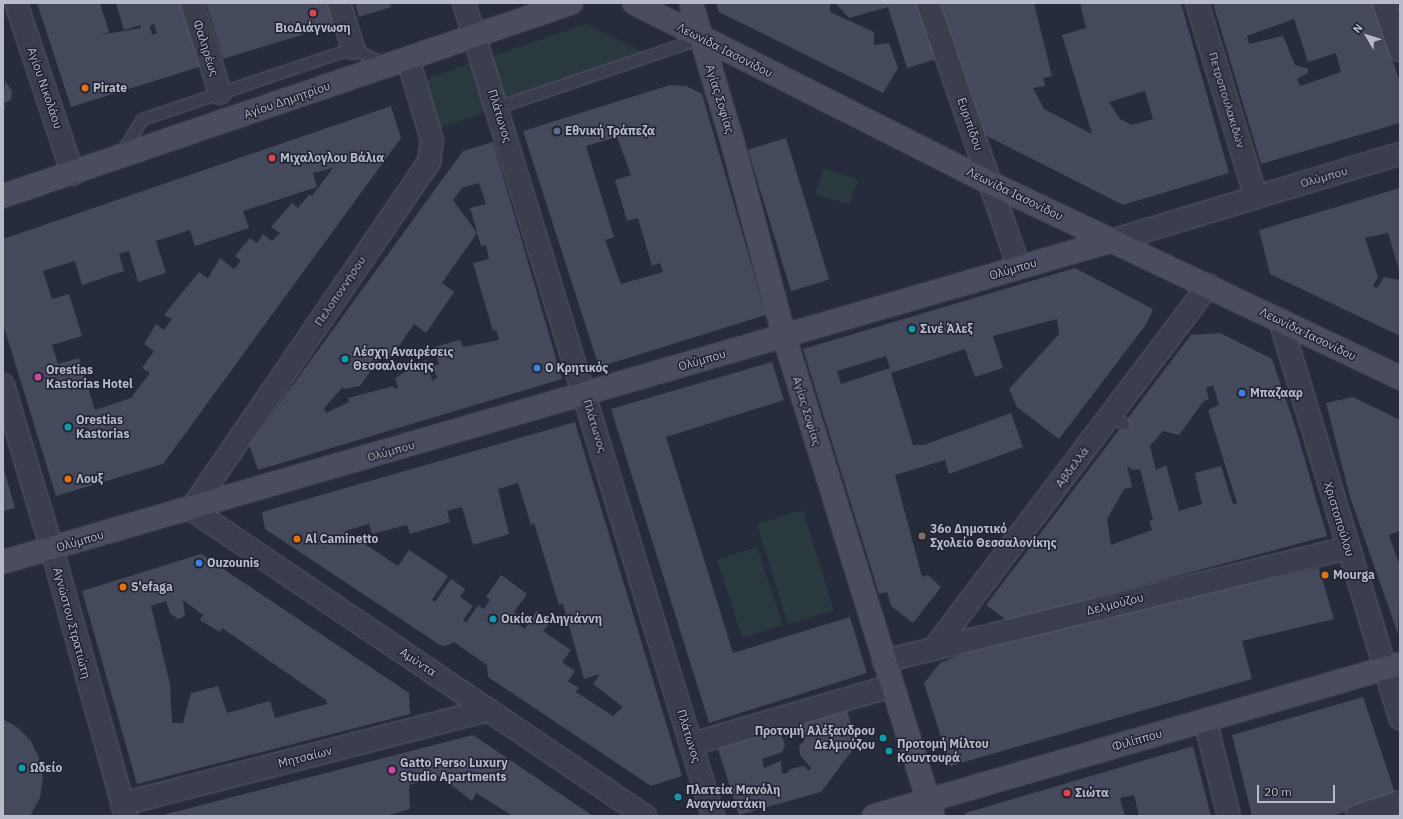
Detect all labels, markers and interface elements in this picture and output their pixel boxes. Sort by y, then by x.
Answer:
marker: ΒιοΔιάγνωση [307,7,319,19]
north arrow [1347,16,1387,56]
street label: Φαληρέως [190,18,222,78]
street label: Λεωνίδα Ιασονίδου [675,20,775,80]
place label: ΒιοΔιάγνωση [275,21,351,35]
text: N [1350,21,1366,36]
street label: Αγίου Νικολάου [24,45,66,131]
street label: Πετροπουλακιδών [1206,50,1248,150]
street label: Αγίας Σοφίας [703,63,737,135]
street label: Αγίου Δημητρίου [242,78,332,122]
place label: Pirate [93,81,127,95]
marker: Pirate [80,83,90,93]
street label: Πλάτωνος [485,88,515,144]
street label: Ευριπίδου [954,96,986,152]
place label: Εθνική Τράπεζα [565,124,655,138]
marker: Εθνική Τράπεζα [552,126,562,136]
place label: Μιχαλογλου Βάλια [280,151,384,165]
marker: Μιχαλογλου Βάλια [267,153,277,163]
street label: Ολύμπου [1299,163,1349,191]
street label: Λεωνίδα Ιασονίδου [964,164,1066,224]
street label: Πελοποννήσου [311,253,369,329]
street label: Ολύμπου [988,255,1038,283]
street label: Λεωνίδα Ιασονίδου [1257,304,1359,364]
place label: Σινέ Άλεξ [920,322,973,336]
marker: Σινέ Άλεξ [907,324,917,334]
place label: Λέσχη Αναιρέσεις Θεσσαλονίκης [353,345,454,373]
street label: Ολύμπου [677,346,727,374]
marker: Λέσχη Αναιρέσεις Θεσσαλονίκης [340,354,350,364]
place label: Ο Κρητικός [545,361,608,375]
place label: Orestias Kastorias Hotel [46,363,133,391]
marker: Ο Κρητικός [532,363,542,373]
marker: Orestias Kastorias Hotel [33,372,43,382]
street label: Αγίας Σοφίας [790,375,824,447]
place label: Μπαζααρ [1250,386,1303,400]
marker: Μπαζααρ [1237,388,1247,398]
street label: Πλάτωνος [580,398,610,454]
place label: Orestias Kastorias [76,413,129,441]
marker: Orestias Kastorias [63,422,73,432]
street label: Ολύμπου [366,437,416,465]
street label: Αβδελλά [1052,444,1092,490]
place label: Λουξ [76,472,103,486]
marker: Λουξ [63,474,73,484]
street label: Χριστοπούλου [1321,480,1357,558]
place label: 36ο Δημοτικό Σχολείο Θεσσαλονίκης [930,522,1057,550]
street label: Ολύμπου [55,527,105,555]
marker: 36ο Δημοτικό Σχολείο Θεσσαλονίκης [917,531,927,541]
place label: Al Caminetto [305,532,378,546]
marker: Al Caminetto [292,534,302,544]
place label: Ouzounis [207,556,259,570]
marker: Ouzounis [194,558,204,568]
street label: Αγνώστου Στρατιώτη [50,566,94,680]
place label: Mourga [1333,568,1375,582]
marker: Mourga [1320,570,1330,580]
place label: S'efaga [131,580,173,594]
marker: S'efaga [118,582,128,592]
street label: Δελμούζου [1085,590,1145,618]
place label: Οικία Δεληγιάννη [501,612,602,626]
marker: Οικία Δεληγιάννη [488,614,498,624]
street label: Αμύντα [397,645,439,679]
street label: Πλάτωνος [674,708,704,764]
place label: Προτομή Αλέξανδρου Δελμούζου [755,724,875,752]
street label: Φιλίππου [1110,726,1164,754]
marker: Προτομή Αλέξανδρου Δελμούζου [878,733,888,743]
place label: Προτομή Μίλτου Κουντουρά [897,737,989,765]
street label: Μητσαίων [277,743,333,771]
marker: Προτομή Μίλτου Κουντουρά [884,746,894,756]
place label: Gatto Perso Luxury Studio Apartments [400,756,508,784]
place label: Ωδείο [30,761,62,775]
marker: Ωδείο [17,763,27,773]
marker: Gatto Perso Luxury Studio Apartments [387,765,397,775]
scale bar [1259,777,1337,803]
place label: Πλατεία Μανόλη Αναγνωστάκη [686,783,780,811]
text: 20 m [1264,784,1292,799]
place label: Σιώτα [1075,786,1109,800]
marker: Σιώτα [1062,788,1072,798]
marker: Πλατεία Μανόλη Αναγνωστάκη [673,792,683,802]

